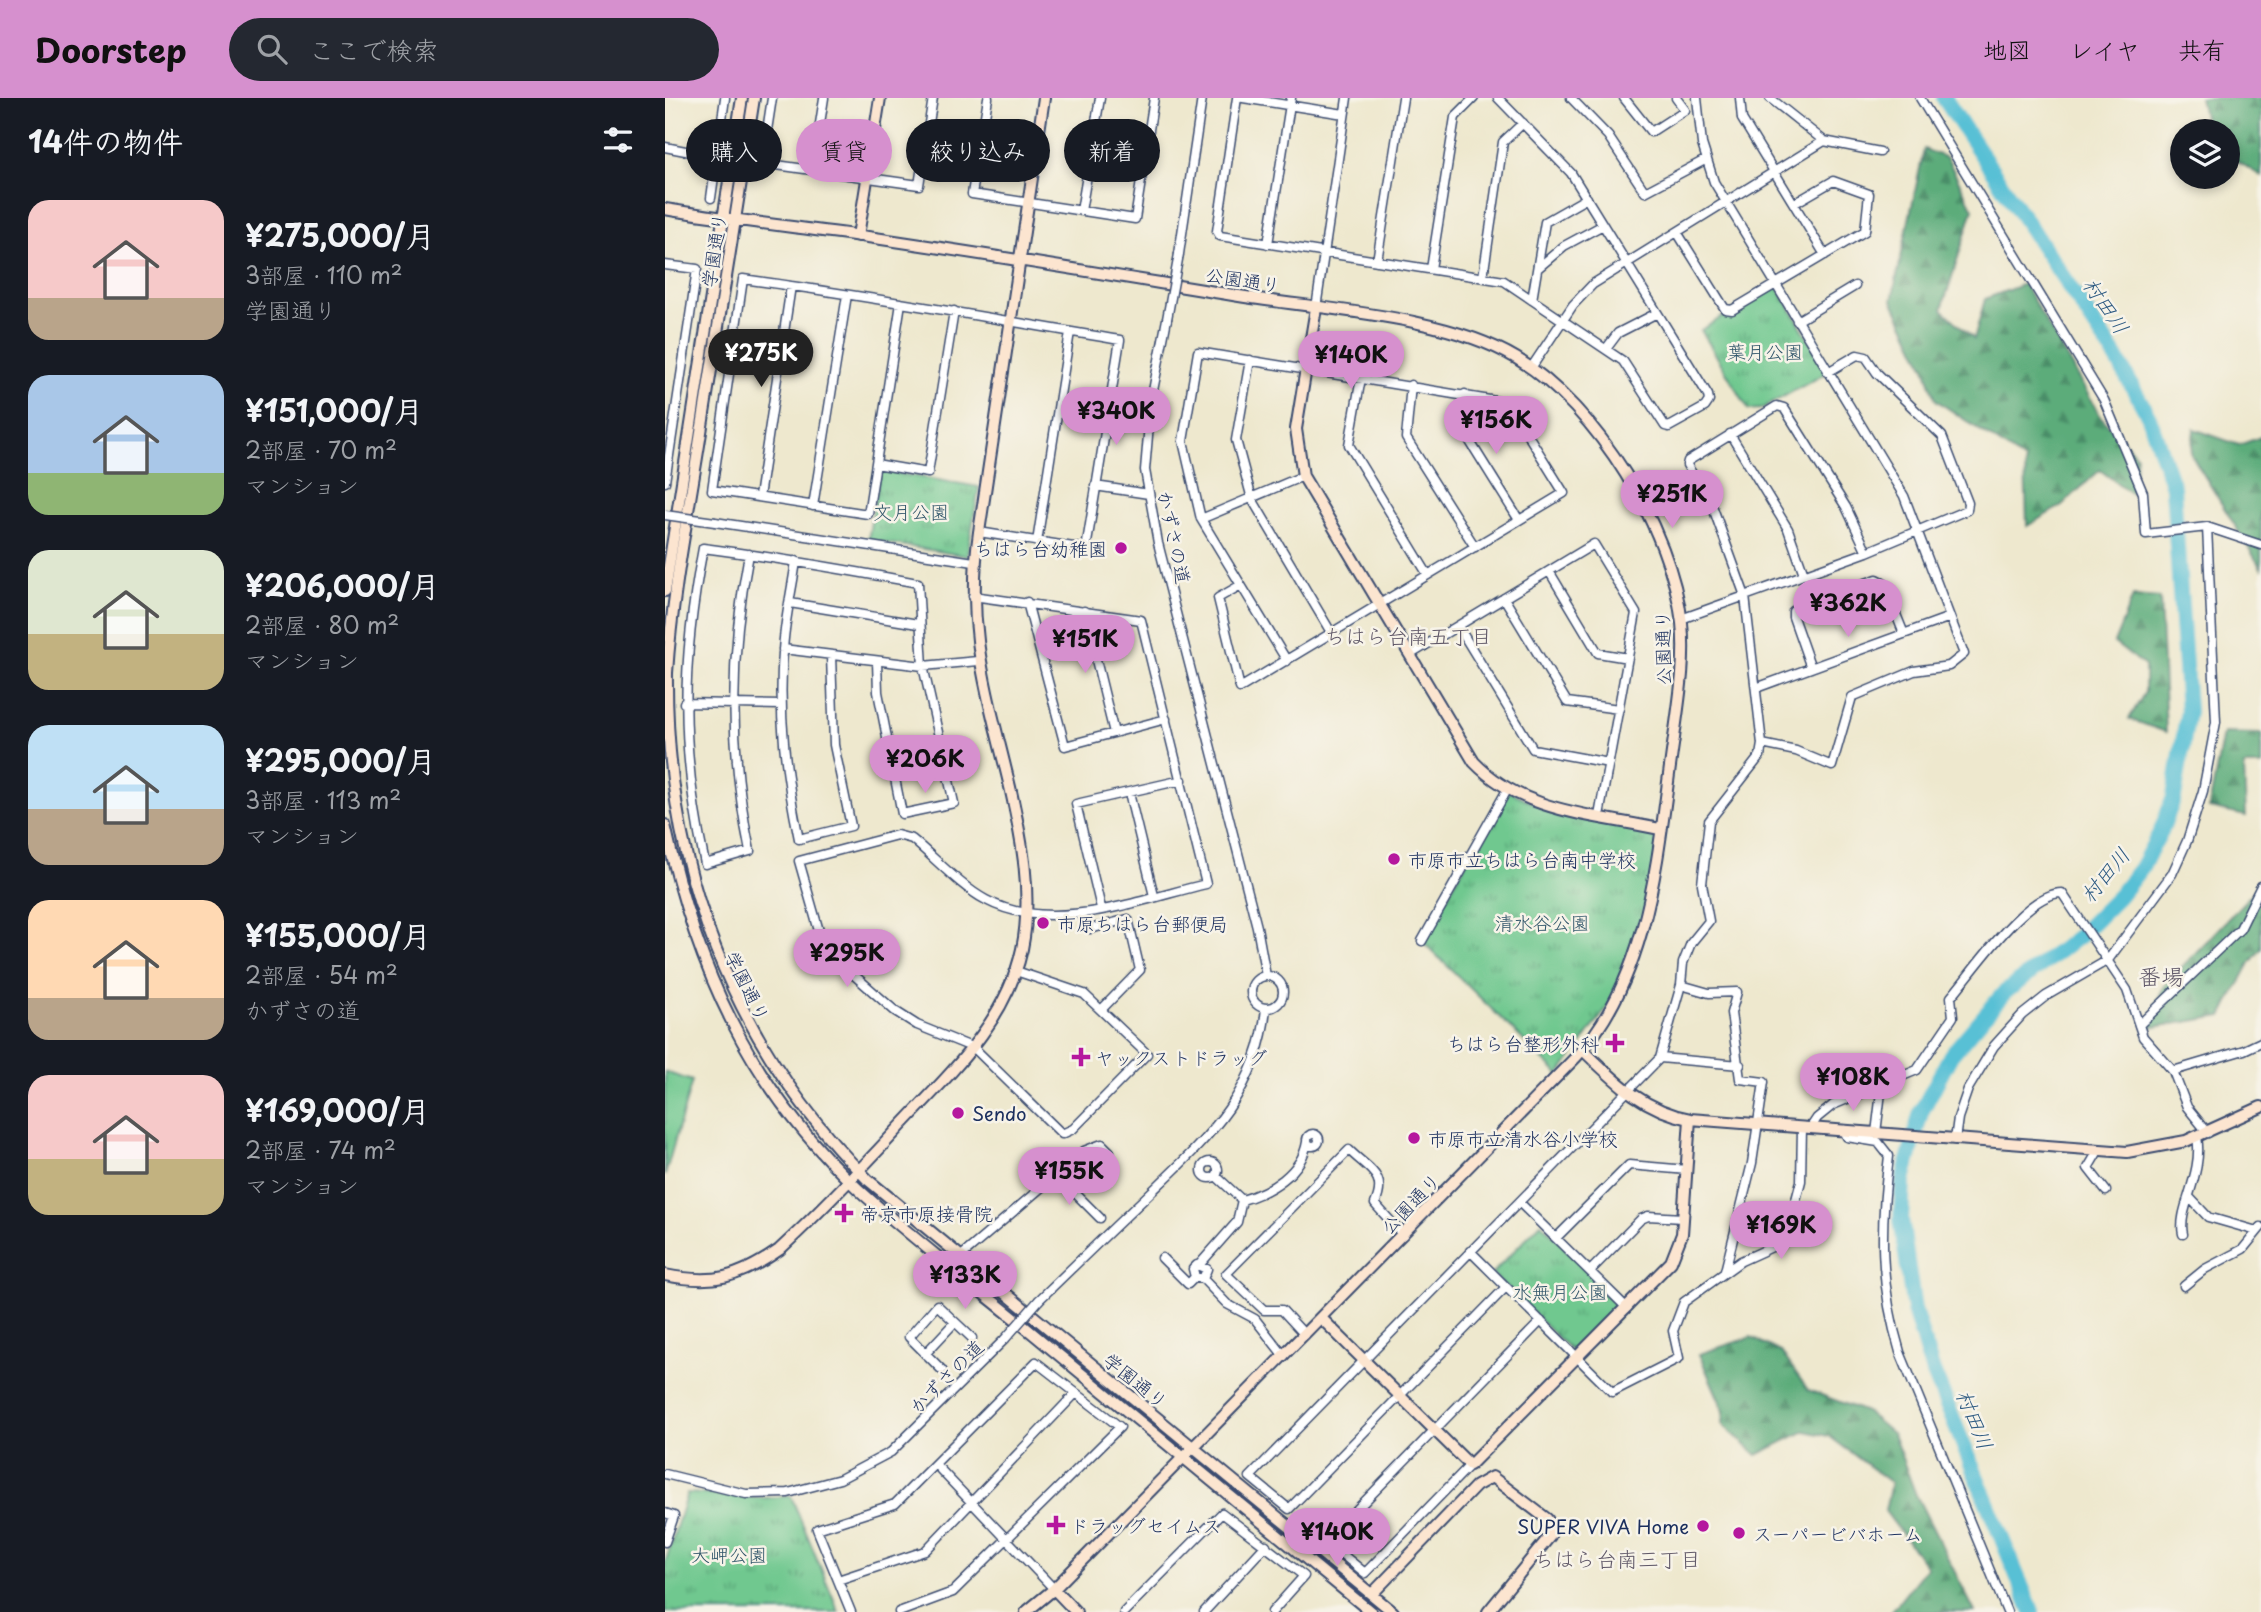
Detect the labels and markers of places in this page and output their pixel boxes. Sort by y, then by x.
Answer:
pin: ¥275K [712,330,810,389]
pin: ¥140K [1302,331,1400,391]
pin: ¥340K [1067,388,1165,447]
pin: ¥156K [1447,396,1545,456]
pin: ¥251K [1623,470,1721,530]
place label: ちはら台幼稚園 [974,534,1107,562]
marker: ちはら台幼稚園 [1113,540,1129,556]
pin: ¥362K [1799,580,1897,639]
pin: ¥151K [1036,616,1134,675]
pin: ¥206K [876,736,974,795]
place label: 市原市立ちはら台南中学校 [1408,845,1636,873]
marker: 市原市立ちはら台南中学校 [1386,851,1402,867]
place label: 市原ちはら台郵便局 [1057,909,1228,937]
marker: 市原ちはら台郵便局 [1035,915,1051,931]
pin: ¥295K [798,930,896,989]
place label: ちはら台整形外科 [1447,1029,1599,1057]
marker: ちはら台整形外科 [1605,1033,1625,1053]
place label: ヤックストドラッグ [1095,1043,1267,1071]
marker: ヤックストドラッグ [1073,1049,1089,1065]
pin: ¥108K [1804,1054,1902,1113]
place label: Sendo [972,1099,1027,1127]
marker: Sendo [950,1105,966,1121]
place label: 市原市立清水谷小学校 [1428,1124,1618,1152]
marker: 市原市立清水谷小学校 [1406,1130,1422,1146]
pin: ¥155K [1020,1148,1118,1207]
place label: 帝京市原接骨院 [860,1199,993,1227]
pin: ¥169K [1732,1202,1830,1261]
marker: 帝京市原接骨院 [834,1203,854,1223]
pin: ¥133K [916,1252,1014,1311]
pin: ¥140K [1288,1508,1386,1568]
place label: ドラッグセイムス [1070,1511,1221,1539]
place label: SUPER VIVA Home [1517,1512,1689,1540]
marker: ドラッグセイムス [1048,1517,1064,1533]
marker: SUPER VIVA Home [1695,1518,1711,1534]
place label: スーパービバホーム [1753,1519,1922,1547]
marker: スーパービバホーム [1731,1525,1747,1541]

